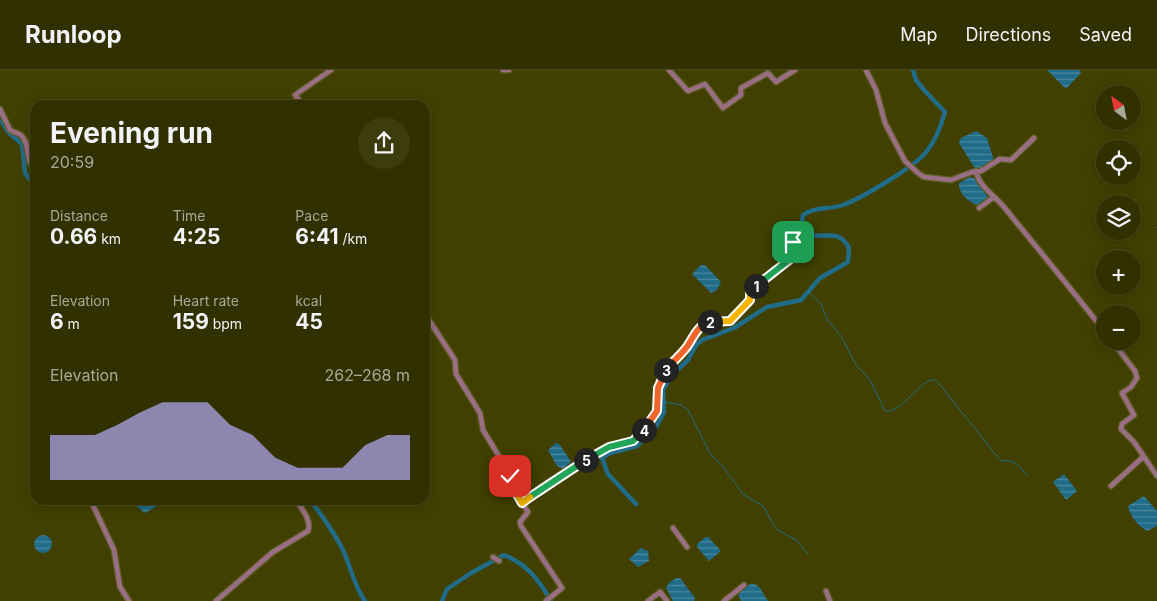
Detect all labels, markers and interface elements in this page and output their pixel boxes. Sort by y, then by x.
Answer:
text: Runloop [25,20,122,49]
text: Map [900,24,938,45]
text: Directions [966,24,1051,45]
text: Saved [1079,24,1132,45]
north arrow [1096,85,1141,130]
map controls [1096,85,1141,350]
text: Evening run [50,116,213,150]
button: share [358,117,410,169]
button: locate [1096,140,1141,185]
text: 20:59 [50,152,94,172]
button: layers [1096,195,1141,240]
text: Distance [50,207,108,224]
text: Time [173,207,206,224]
text: Pace [295,207,328,224]
pin [772,221,814,263]
text: 0.66 [50,224,97,249]
text: 4:25 [173,224,221,249]
text: 6:41 [295,224,338,249]
icon: arrive [779,228,807,256]
text: km [97,230,121,247]
text: /km [338,230,367,247]
button: + [1096,250,1141,295]
pin: 1 [744,274,768,298]
text: 1 [753,278,760,295]
text: Elevation [50,292,110,309]
text: Heart rate [173,292,239,309]
text: kcal [295,292,322,309]
button: − [1096,305,1141,350]
text: 6 [50,309,64,334]
text: 159 [173,309,209,334]
text: 45 [295,309,323,334]
pin: 2 [698,310,722,334]
text: 2 [706,314,715,331]
text: m [64,315,80,332]
text: bpm [209,315,242,332]
pin: 3 [654,358,678,382]
text: 3 [662,362,671,379]
text: Elevation [50,365,119,385]
text: 262–268 m [324,365,410,385]
pin: 4 [632,418,656,442]
text: 4 [640,422,649,439]
pin: 5 [574,448,598,472]
text: 5 [582,452,591,469]
pin [489,455,531,497]
icon: check [496,462,524,490]

